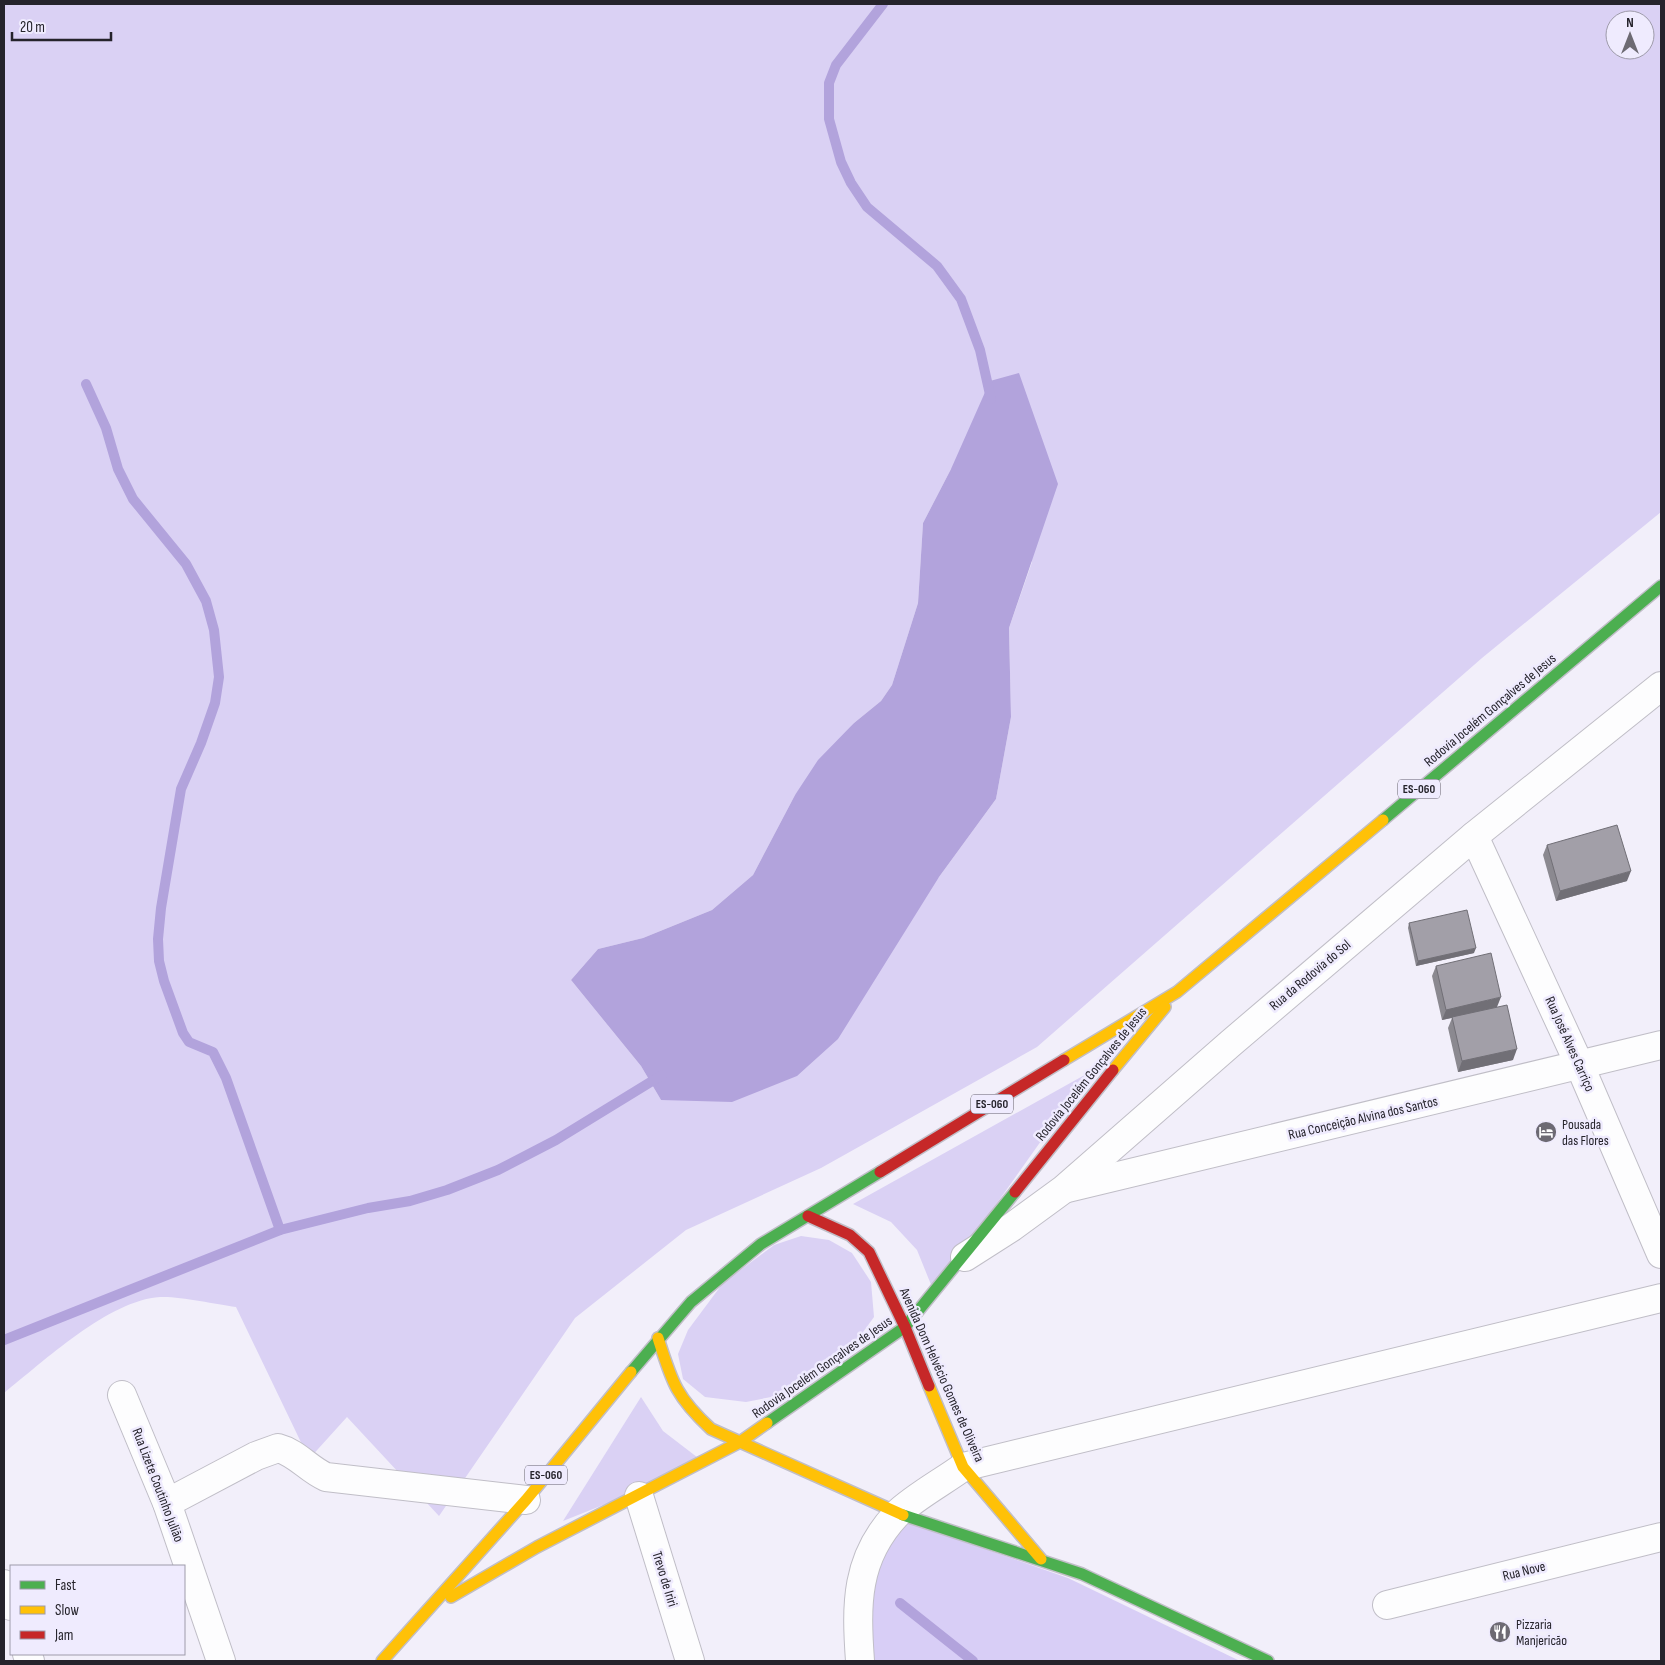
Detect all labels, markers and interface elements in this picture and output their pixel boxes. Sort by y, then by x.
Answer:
scale bar [12,10,111,42]
north arrow [1605,10,1655,60]
text: N [1626,14,1634,31]
text: 20 m [20,18,45,37]
street label: Rodovia Jocelém Gonçalves de Jesus [1421,650,1559,770]
road number: ES-060 [1398,780,1440,799]
street label: Rua da Rodovia do Sol [1266,936,1354,1014]
street label: Rua José Alves Carriço [1541,994,1599,1094]
street label: Rodovia Jocelém Gonçalves de Jesus [1032,1004,1150,1144]
street label: Rua Conceição Alvina dos Santos [1287,1093,1439,1143]
road number: ES-060 [971,1094,1013,1114]
place label: Pousada das Flores [1562,1116,1609,1149]
hotel icon: Pousada das Flores [1534,1120,1558,1144]
street label: Avenida Dom Helvécio Gomes de Oliveira [895,1284,988,1465]
street label: Rodovia Jocelém Gonçalves de Jesus [749,1312,895,1422]
street label: Rua Lizete Coutinho Julião [128,1426,188,1545]
road number: ES-060 [525,1466,567,1484]
street label: Trevo de Iriri [649,1549,681,1609]
street label: Rua Nove [1501,1557,1547,1585]
legend [10,1565,185,1655]
text: Fast [55,1576,77,1595]
text: Slow [55,1601,79,1620]
place label: Pizzaria Manjericão [1516,1616,1567,1649]
restaurant icon: Pizzaria Manjericão [1488,1620,1512,1644]
text: Jam [54,1626,73,1645]

